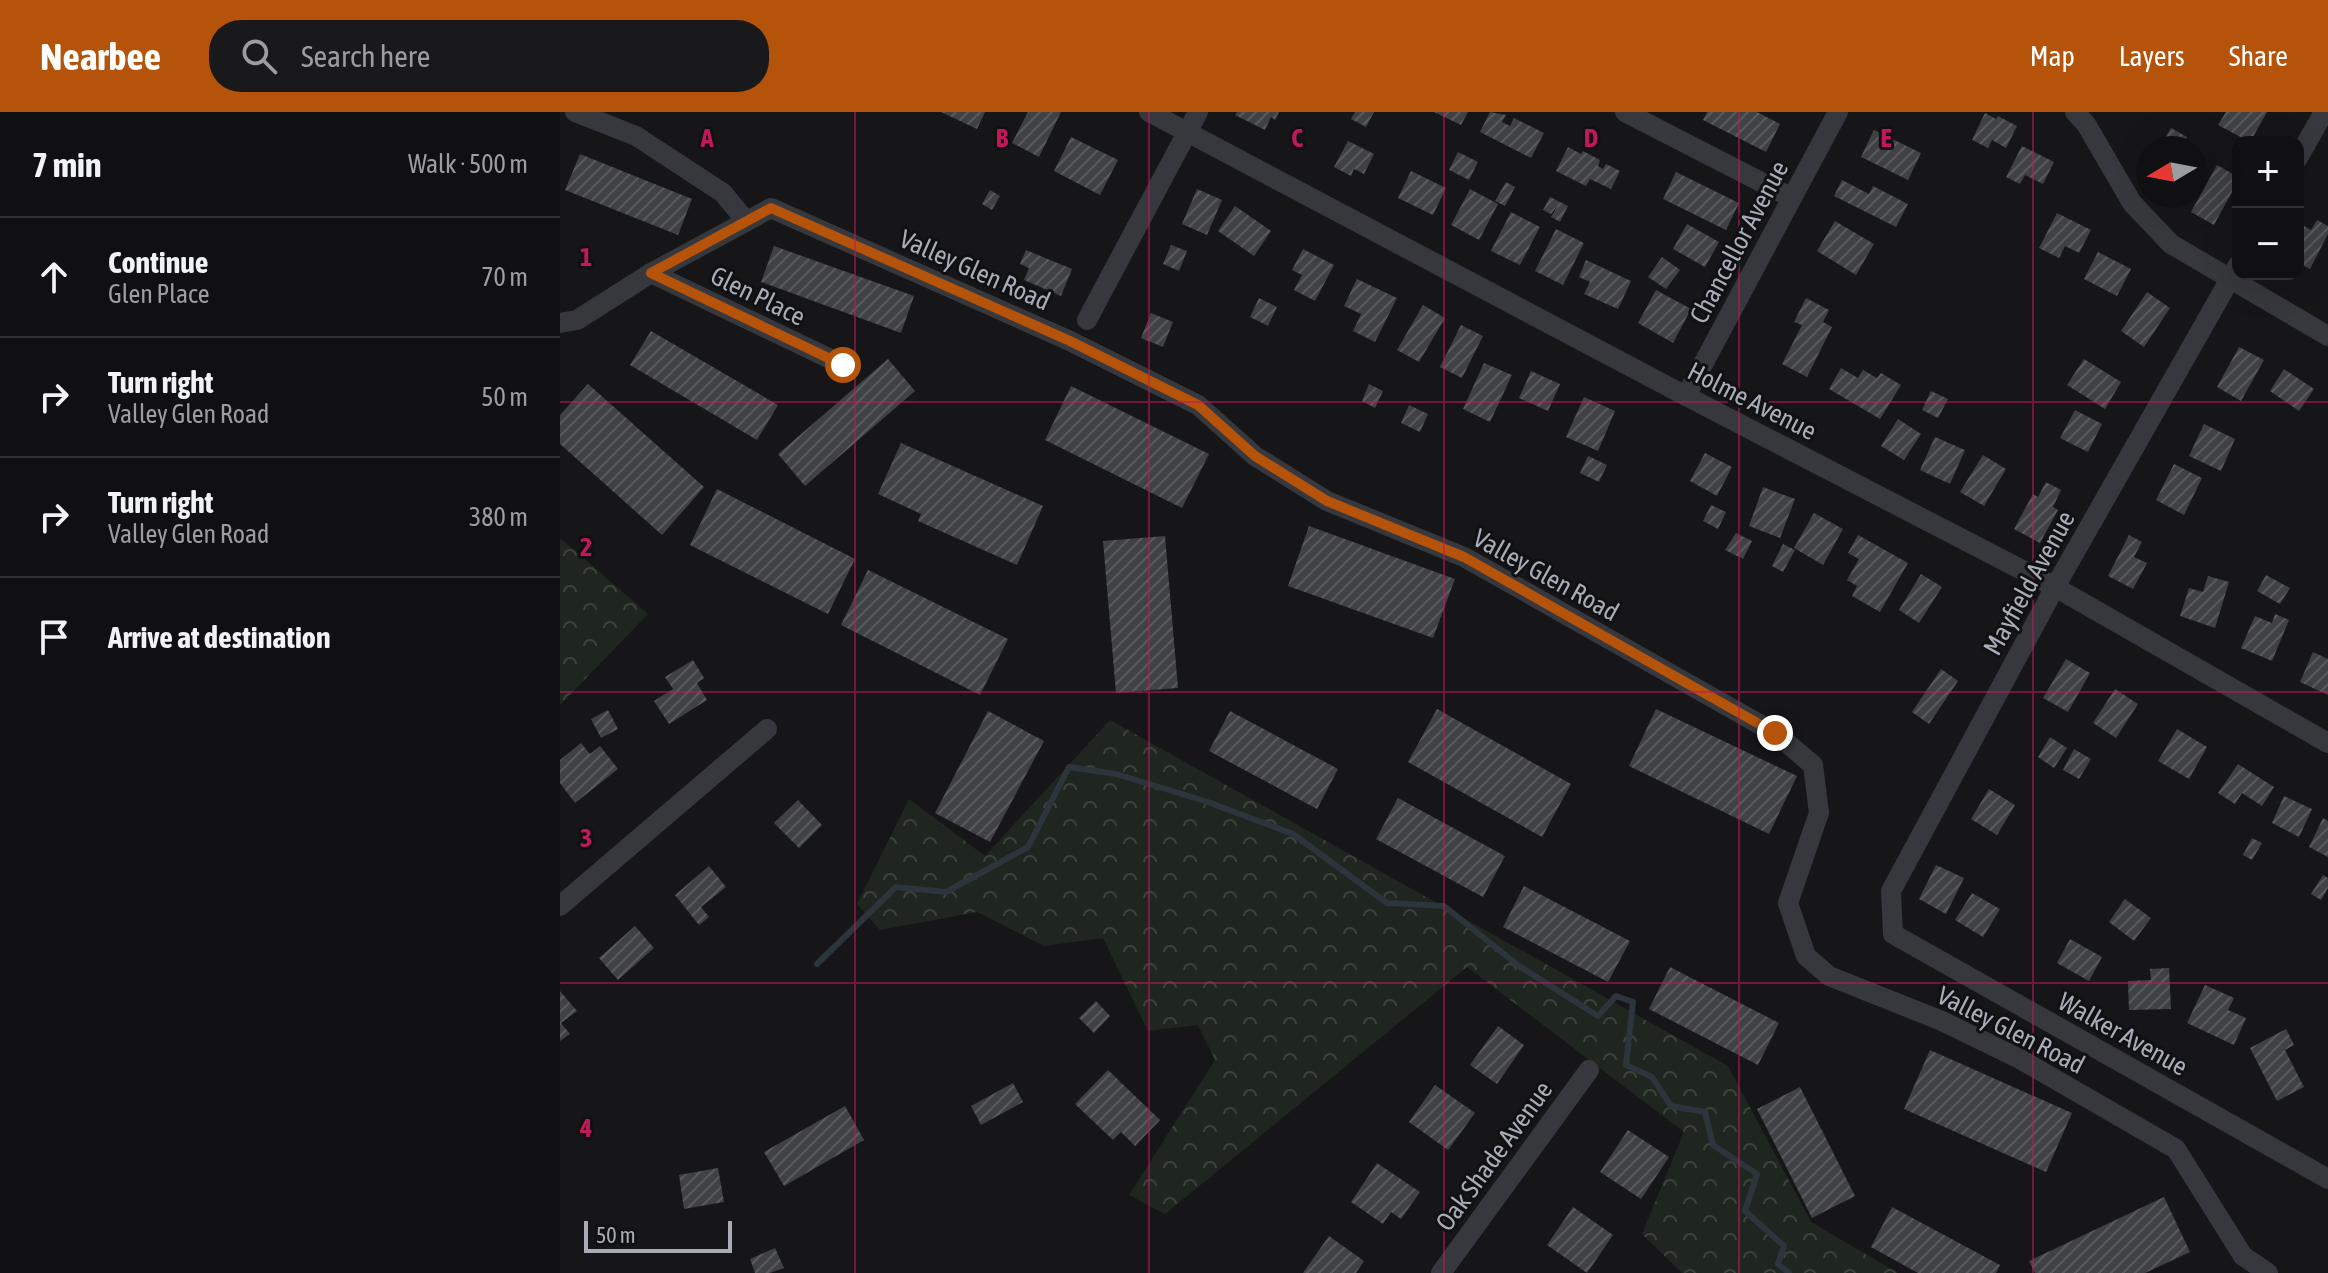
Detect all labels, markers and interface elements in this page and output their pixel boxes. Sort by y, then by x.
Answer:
search box [209,20,769,92]
icon: search [237,34,281,78]
text: Nearbee [40,35,161,78]
text: Search here [301,39,430,73]
text: Map [2030,40,2075,72]
text: Layers [2119,40,2185,72]
text: Share [2229,40,2288,72]
text: A [700,123,714,153]
text: B [996,123,1009,153]
text: C [1291,123,1303,153]
text: D [1584,123,1598,153]
text: E [1880,123,1892,153]
north arrow [2136,136,2208,208]
map controls [2232,136,2304,280]
button: + [2232,136,2304,208]
text: 7 min [32,145,101,184]
text: Walk · 500 m [408,149,528,179]
street label: Chancellor Avenue [1684,156,1794,328]
button: − [2232,208,2304,280]
street label: Valley Glen Road [895,223,1055,317]
text: 1 [580,242,592,272]
text: Continue [108,245,208,279]
icon: ahead [32,255,76,299]
street label: Glen Place [706,260,810,332]
text: 70 m [481,262,528,292]
text: Glen Place [108,279,210,309]
route start [825,347,861,383]
street label: Holme Avenue [1683,356,1821,446]
text: Turn right [108,365,214,399]
icon: right [32,375,76,419]
text: 50 m [481,382,528,412]
text: Valley Glen Road [108,399,269,429]
text: Turn right [108,485,214,519]
icon: right [32,495,76,539]
text: 380 m [469,502,528,532]
street label: Mayfield Avenue [1977,506,2081,660]
text: Valley Glen Road [108,519,269,549]
street label: Valley Glen Road [1468,523,1624,627]
text: 2 [580,532,592,562]
icon: arrive [32,615,76,659]
text: Arrive at destination [108,620,330,654]
route end [1757,715,1793,751]
text: 3 [580,823,592,853]
street label: Valley Glen Road [1932,980,2090,1080]
street label: Walker Avenue [2053,986,2193,1082]
street label: Oak Shade Avenue [1430,1075,1558,1237]
text: 4 [579,1113,592,1143]
scale bar [584,1217,732,1253]
text: 50 m [596,1222,636,1248]

